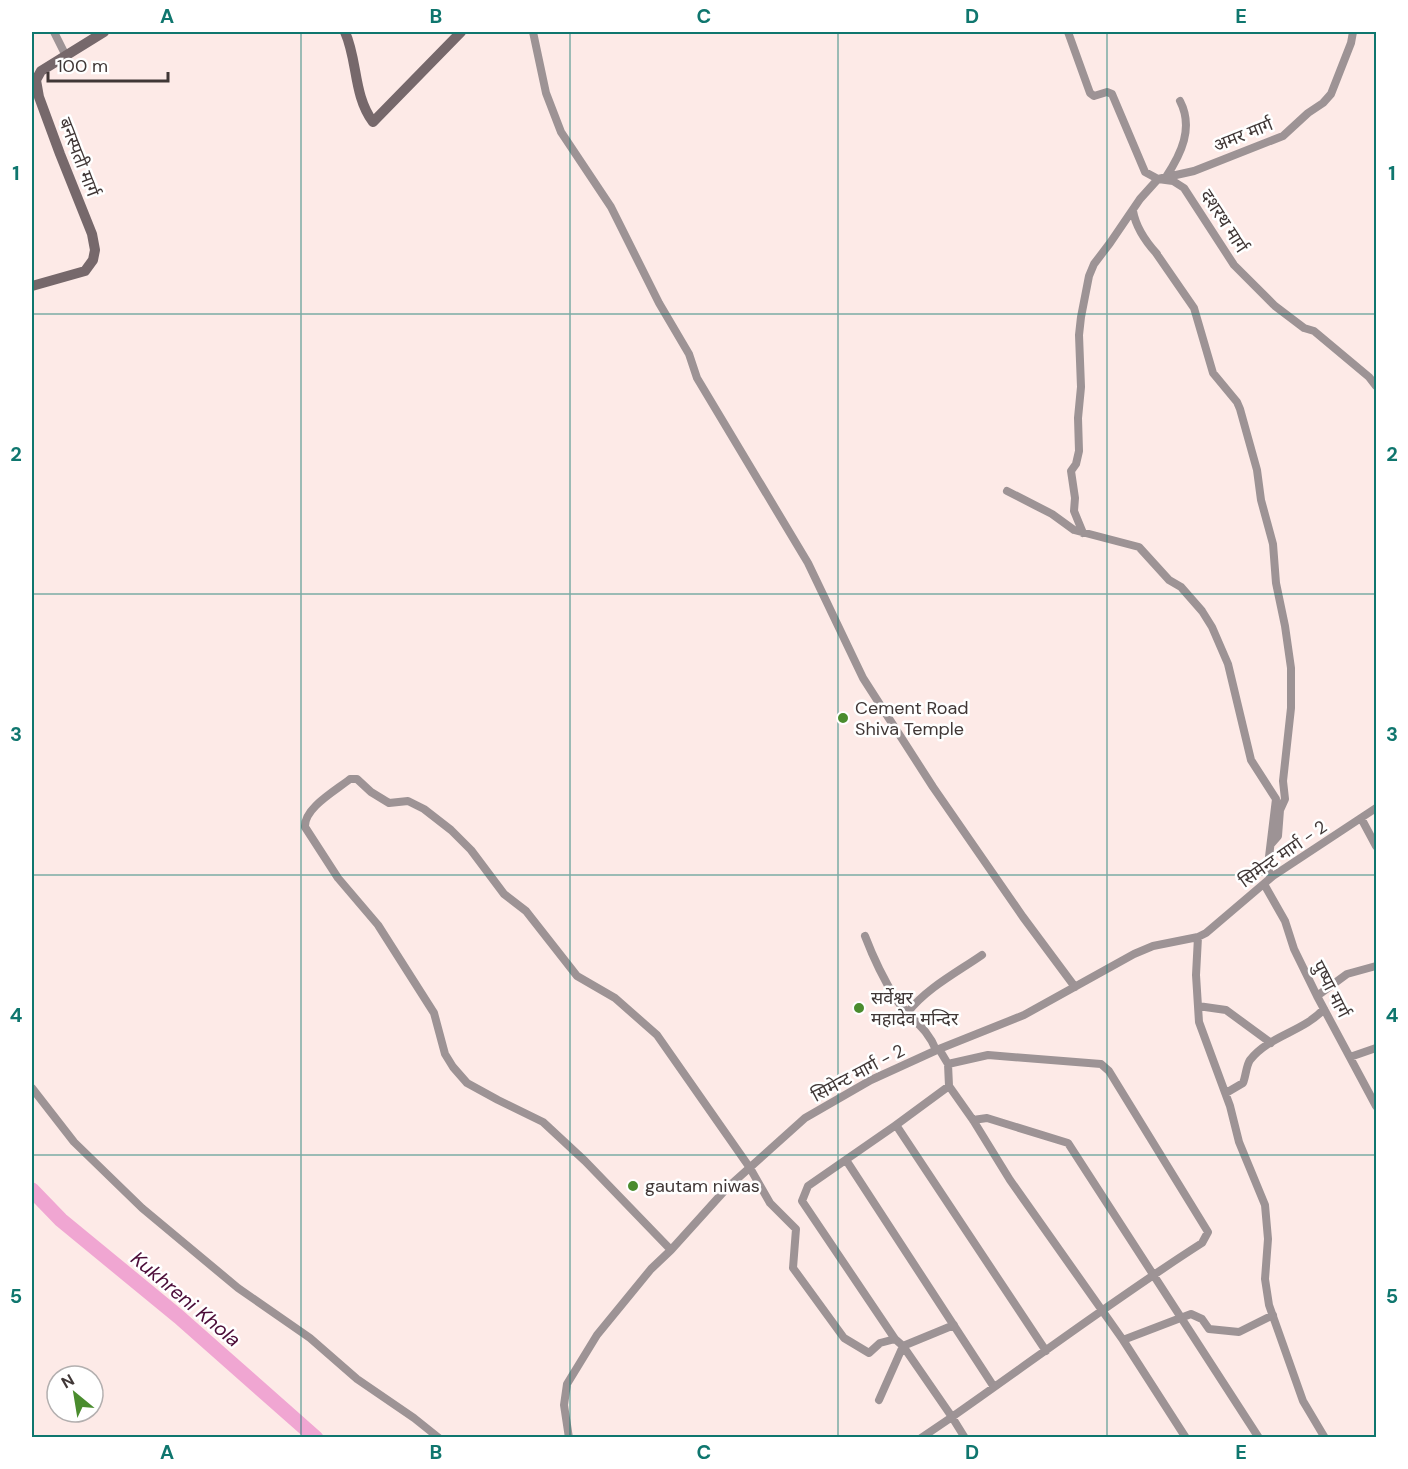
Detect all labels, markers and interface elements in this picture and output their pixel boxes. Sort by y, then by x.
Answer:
text: A [160,3,174,29]
text: B [430,3,442,29]
text: C [697,3,711,29]
text: D [965,3,979,29]
text: E [1235,3,1247,29]
scale bar [48,45,168,83]
text: 100 m [57,54,108,78]
street label: अमर मार्ग [1210,112,1277,158]
street label: बनस्पती मार्ग [53,114,105,201]
text: 1 [12,160,20,186]
text: 1 [1388,160,1396,186]
street label: दशरथ मार्ग [1195,185,1254,258]
text: 2 [10,441,22,467]
text: 2 [1386,441,1398,467]
place label: Cement Road Shiva Temple [855,696,968,741]
marker: Cement Road Shiva Temple [836,711,850,725]
text: 3 [10,721,22,747]
text: 3 [1386,721,1398,747]
street label: सिमेन्ट मार्ग - 2 [1234,815,1332,893]
street label: पुष्पा मार्ग [1306,956,1356,1023]
place label: सर्वेश्वर महादेव मन्दिर [871,986,959,1031]
marker: सर्वेश्वर महादेव मन्दिर [852,1001,866,1015]
text: 4 [10,1002,23,1028]
text: 4 [1386,1002,1399,1028]
street label: सिमेन्ट मार्ग - 2 [807,1038,909,1108]
place label: gautam niwas [645,1174,760,1198]
marker: gautam niwas [626,1179,640,1193]
water label: Kukhreni Khola [126,1245,246,1353]
text: 5 [10,1283,22,1309]
text: 5 [1386,1283,1398,1309]
north arrow [45,1364,105,1424]
text: N [57,1369,78,1393]
text: A [160,1439,174,1465]
text: B [430,1439,442,1465]
text: C [697,1439,711,1465]
text: D [965,1439,979,1465]
text: E [1235,1439,1247,1465]

